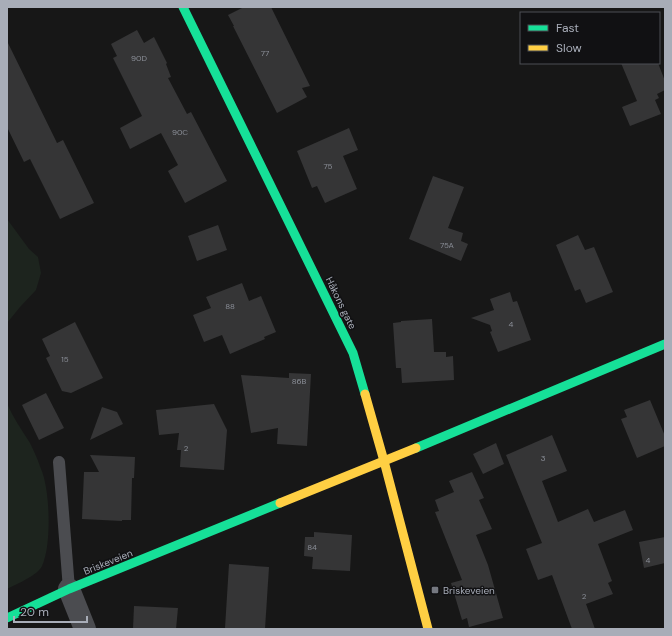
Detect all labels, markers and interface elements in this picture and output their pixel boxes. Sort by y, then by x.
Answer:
legend [520,12,660,64]
text: Fast [556,20,579,36]
text: Slow [556,40,582,56]
house number: 77 [261,48,269,58]
house number: 90D [131,53,147,63]
house number: 90C [172,127,188,137]
house number: 75 [324,161,333,171]
house number: 75A [440,240,455,250]
street label: Håkons gate [323,275,359,332]
house number: 88 [225,301,235,311]
house number: 4 [509,319,514,329]
house number: 15 [61,354,69,364]
house number: 86B [292,376,307,386]
house number: 2 [184,443,189,453]
house number: 3 [541,453,546,463]
house number: 84 [307,542,317,552]
street label: Briskeveien [82,546,135,578]
house number: 4 [646,555,651,565]
place label: Briskeveien [443,584,495,597]
marker: Briskeveien [430,585,440,595]
house number: 2 [582,591,587,601]
scale bar [14,598,87,624]
text: 20 m [20,604,49,620]

